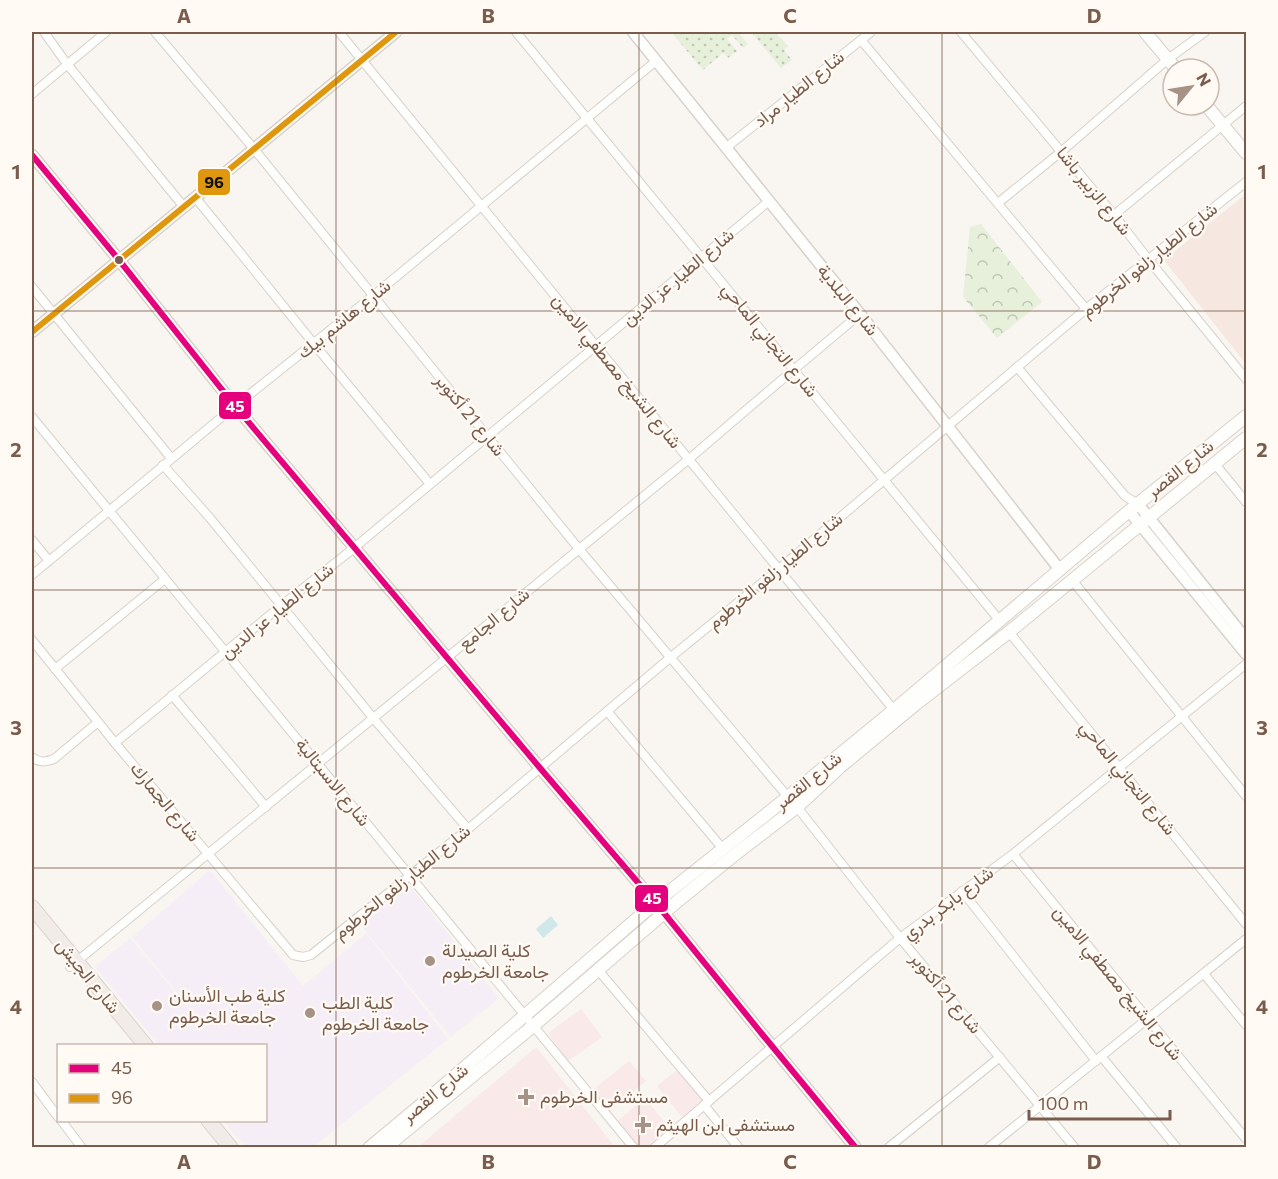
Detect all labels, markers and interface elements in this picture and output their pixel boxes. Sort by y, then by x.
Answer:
text: A [177,3,191,27]
text: B [481,3,495,27]
text: C [783,3,797,27]
text: D [1087,3,1101,27]
street label: شارع الطيار مراد [749,45,849,133]
north arrow [1161,57,1221,117]
text: N [1193,69,1216,89]
street label: شارع الزبير باشا [1051,142,1137,240]
text: 1 [11,159,21,183]
text: 1 [1257,159,1267,183]
line badge: 96 [197,168,231,196]
text: 96 [204,172,224,191]
street label: شارع الطيار زلفو الخرطوم [1075,197,1223,323]
street label: شارع الطيار عز الدين [617,223,739,331]
unlabelled marker [113,254,125,266]
street label: شارع البلدية [812,259,884,341]
street label: شارع هاشم بيك [292,274,396,364]
street label: شارع التجاني الماحي [714,278,824,404]
street label: شارع الشيخ مصطفي الامين [545,288,687,455]
street label: شارع 21 أكتوبر [429,368,511,461]
line badge: 45 [218,391,252,420]
text: 45 [225,396,245,415]
street label: شارع القصر [1140,434,1219,504]
text: 2 [10,437,22,461]
text: 2 [1256,437,1268,461]
street label: شارع الطيار زلفو الخرطوم [702,507,848,635]
street label: شارع الطيار عز الدين [215,558,339,664]
street label: شارع الجامع [453,582,535,656]
text: 3 [10,715,22,739]
text: 3 [1256,715,1268,739]
street label: شارع التجاني الماحي [1072,716,1182,842]
street label: شارع الاسبتالية [290,733,376,831]
street label: شارع القصر [768,746,847,816]
street label: شارع الجمارك [125,757,205,847]
street label: شارع الطيار زلفو الخرطوم [328,819,476,945]
street label: شارع بابكر بدري [898,861,1000,948]
line badge: 45 [634,884,669,913]
text: 45 [642,888,662,907]
street label: شارع الشيخ مصطفي الامين [1046,900,1188,1067]
street label: شارع الجيش [50,933,126,1019]
place label: كلية الصيدلة جامعة الخرطوم [442,939,549,984]
street label: شارع 21 أكتوبر [904,946,987,1039]
marker: كلية الصيدلة جامعة الخرطوم [423,954,437,968]
place label: كلية طب الأسنان جامعة الخرطوم [169,984,285,1029]
place label: كلية الطب جامعة الخرطوم [322,991,429,1036]
text: 4 [10,994,22,1018]
text: 4 [1256,994,1268,1018]
marker: كلية طب الأسنان جامعة الخرطوم [150,999,164,1013]
marker: كلية الطب جامعة الخرطوم [303,1006,317,1020]
legend [57,1044,267,1122]
text: 45 [111,1056,132,1078]
street label: شارع القصر [396,1058,474,1129]
scale bar [1029,1083,1170,1121]
place label: مستشفى الخرطوم [540,1085,668,1109]
text: 96 [111,1086,133,1108]
marker: مستشفى الخرطوم [517,1088,535,1106]
text: 100 m [1038,1092,1088,1114]
place label: مستشفى ابن الهيثم [656,1113,795,1137]
marker: مستشفى ابن الهيثم [634,1116,652,1134]
text: A [177,1149,191,1173]
text: B [481,1149,495,1173]
text: C [783,1149,797,1173]
text: D [1087,1149,1101,1173]

